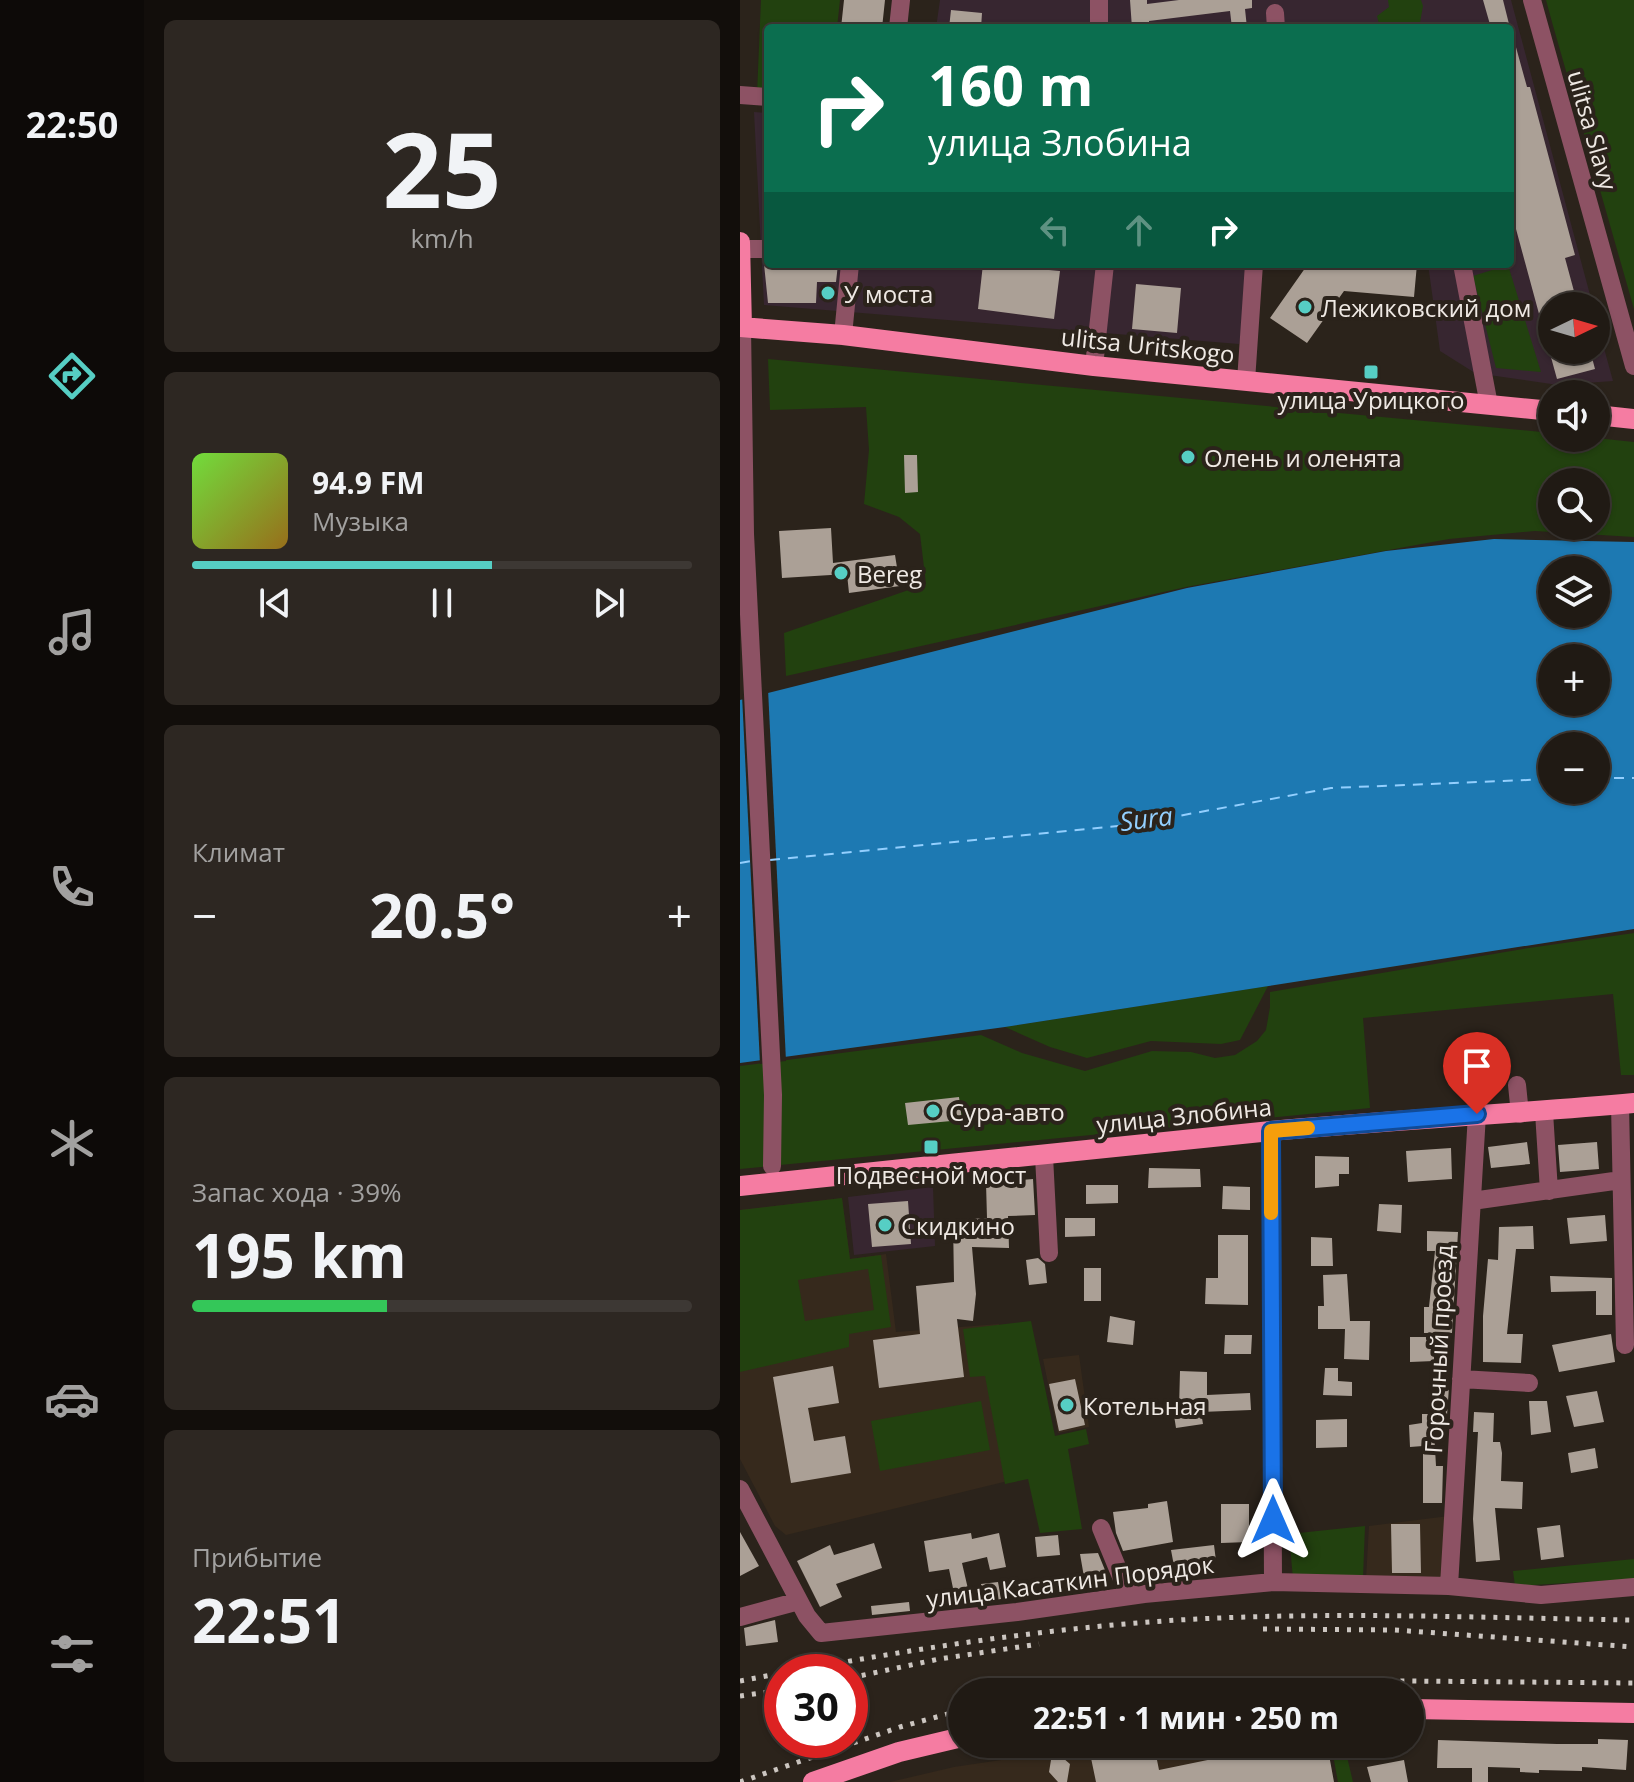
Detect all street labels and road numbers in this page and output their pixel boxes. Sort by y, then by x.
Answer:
street label: ulitsa Slavy [1560,66,1626,195]
street label: ulitsa Uritskogo [1060,319,1236,371]
street label: улица Злобина [1095,1089,1273,1141]
street label: Горочный проезд [1416,1244,1460,1454]
street label: улица Касаткин Порядок [924,1547,1216,1615]

